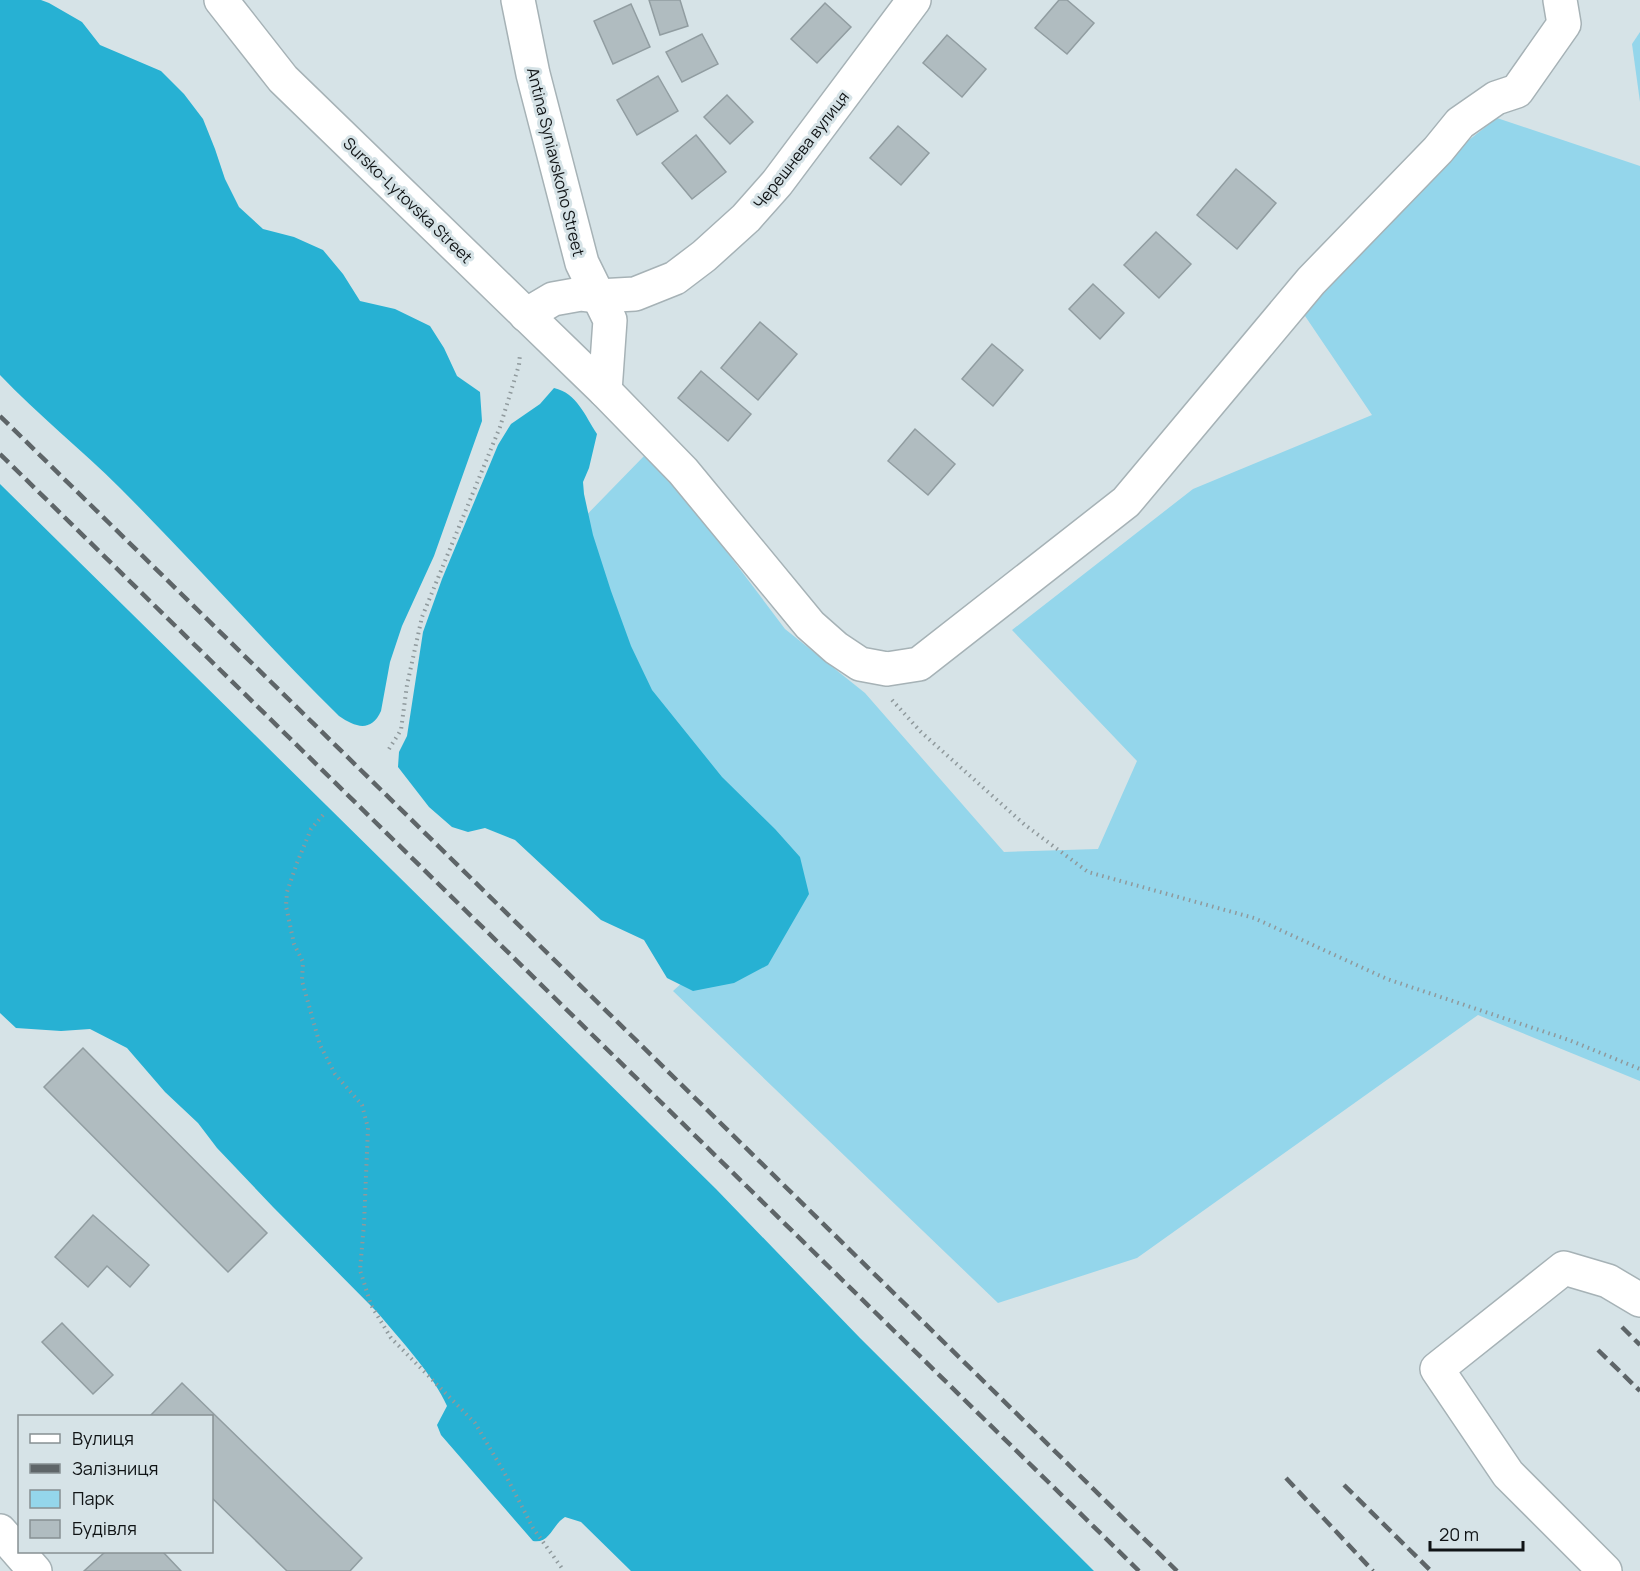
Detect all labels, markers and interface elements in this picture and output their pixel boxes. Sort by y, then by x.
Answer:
street label: Antina Syniavskoho Street [522,65,590,259]
street label: Черешнева вулиця [748,87,854,213]
street label: Sursko-Lytovska Street [338,132,478,268]
legend [18,1415,213,1553]
text: Вулиця [72,1426,134,1450]
text: Залізниця [72,1456,158,1480]
text: Парк [72,1486,115,1510]
scale bar [1430,1514,1523,1552]
text: Будівля [72,1516,137,1540]
text: 20 m [1439,1522,1479,1546]

